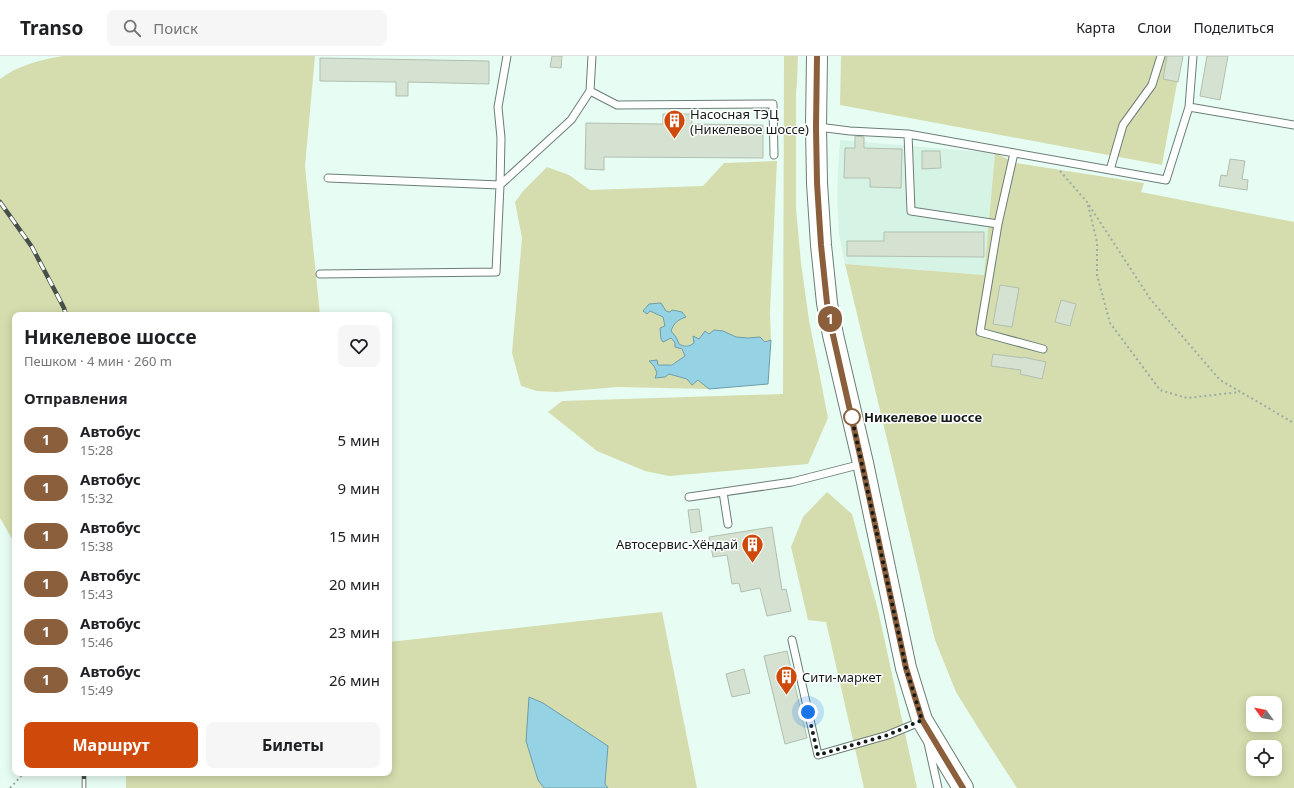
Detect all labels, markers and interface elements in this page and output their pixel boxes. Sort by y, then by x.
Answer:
search box [107,10,387,46]
text: Transo [20,15,83,41]
icon: search [121,17,143,39]
text: Поиск [153,18,198,38]
text: Карта [1076,18,1115,37]
text: Слои [1137,18,1171,37]
text: Поделиться [1193,18,1274,37]
place label: Насосная ТЭЦ (Никелевое шоссе) [690,105,809,138]
building icon: Насосная ТЭЦ (Никелевое шоссе) [661,108,687,141]
line badge: 1 [817,306,843,332]
text: 1 [826,309,834,328]
text: Никелевое шоссе [24,324,196,350]
button: heart [338,325,380,367]
text: Пешком · 4 мин · 260 m [24,352,172,370]
text: Отправления [24,388,128,408]
marker: Никелевое шоссе [843,408,861,426]
place label: Никелевое шоссе [864,408,982,426]
text: Автобус [80,421,141,441]
text: 1 [42,430,50,449]
text: 5 мин [337,430,380,450]
text: 15:28 [80,441,113,459]
text: Автобус [80,469,141,489]
text: 1 [42,478,50,497]
text: 9 мин [337,478,380,498]
text: 15:32 [80,489,113,507]
text: Автобус [80,517,141,537]
text: 1 [42,526,50,545]
text: 15 мин [329,526,380,546]
building icon: Автосервис-Хёндай [740,531,766,564]
place label: Автосервис-Хёндай [616,535,738,553]
text: 15:38 [80,537,113,555]
text: Автобус [80,565,141,585]
text: 1 [42,574,50,593]
text: 20 мин [329,574,380,594]
text: 15:43 [80,585,113,603]
text: Автобус [80,613,141,633]
text: 1 [42,622,50,641]
text: 23 мин [329,622,380,642]
text: 15:46 [80,633,113,651]
text: Автобус [80,661,141,681]
building icon: Сити-маркет [773,664,799,697]
place label: Сити-маркет [802,668,882,686]
text: 1 [42,670,50,689]
text: 26 мин [329,670,380,690]
text: 15:49 [80,681,113,699]
north arrow [1246,696,1282,732]
map controls [1246,696,1282,776]
your location [798,702,818,722]
button: Маршрут [24,722,198,768]
button: Билеты [206,722,380,768]
button: locate [1246,740,1282,776]

